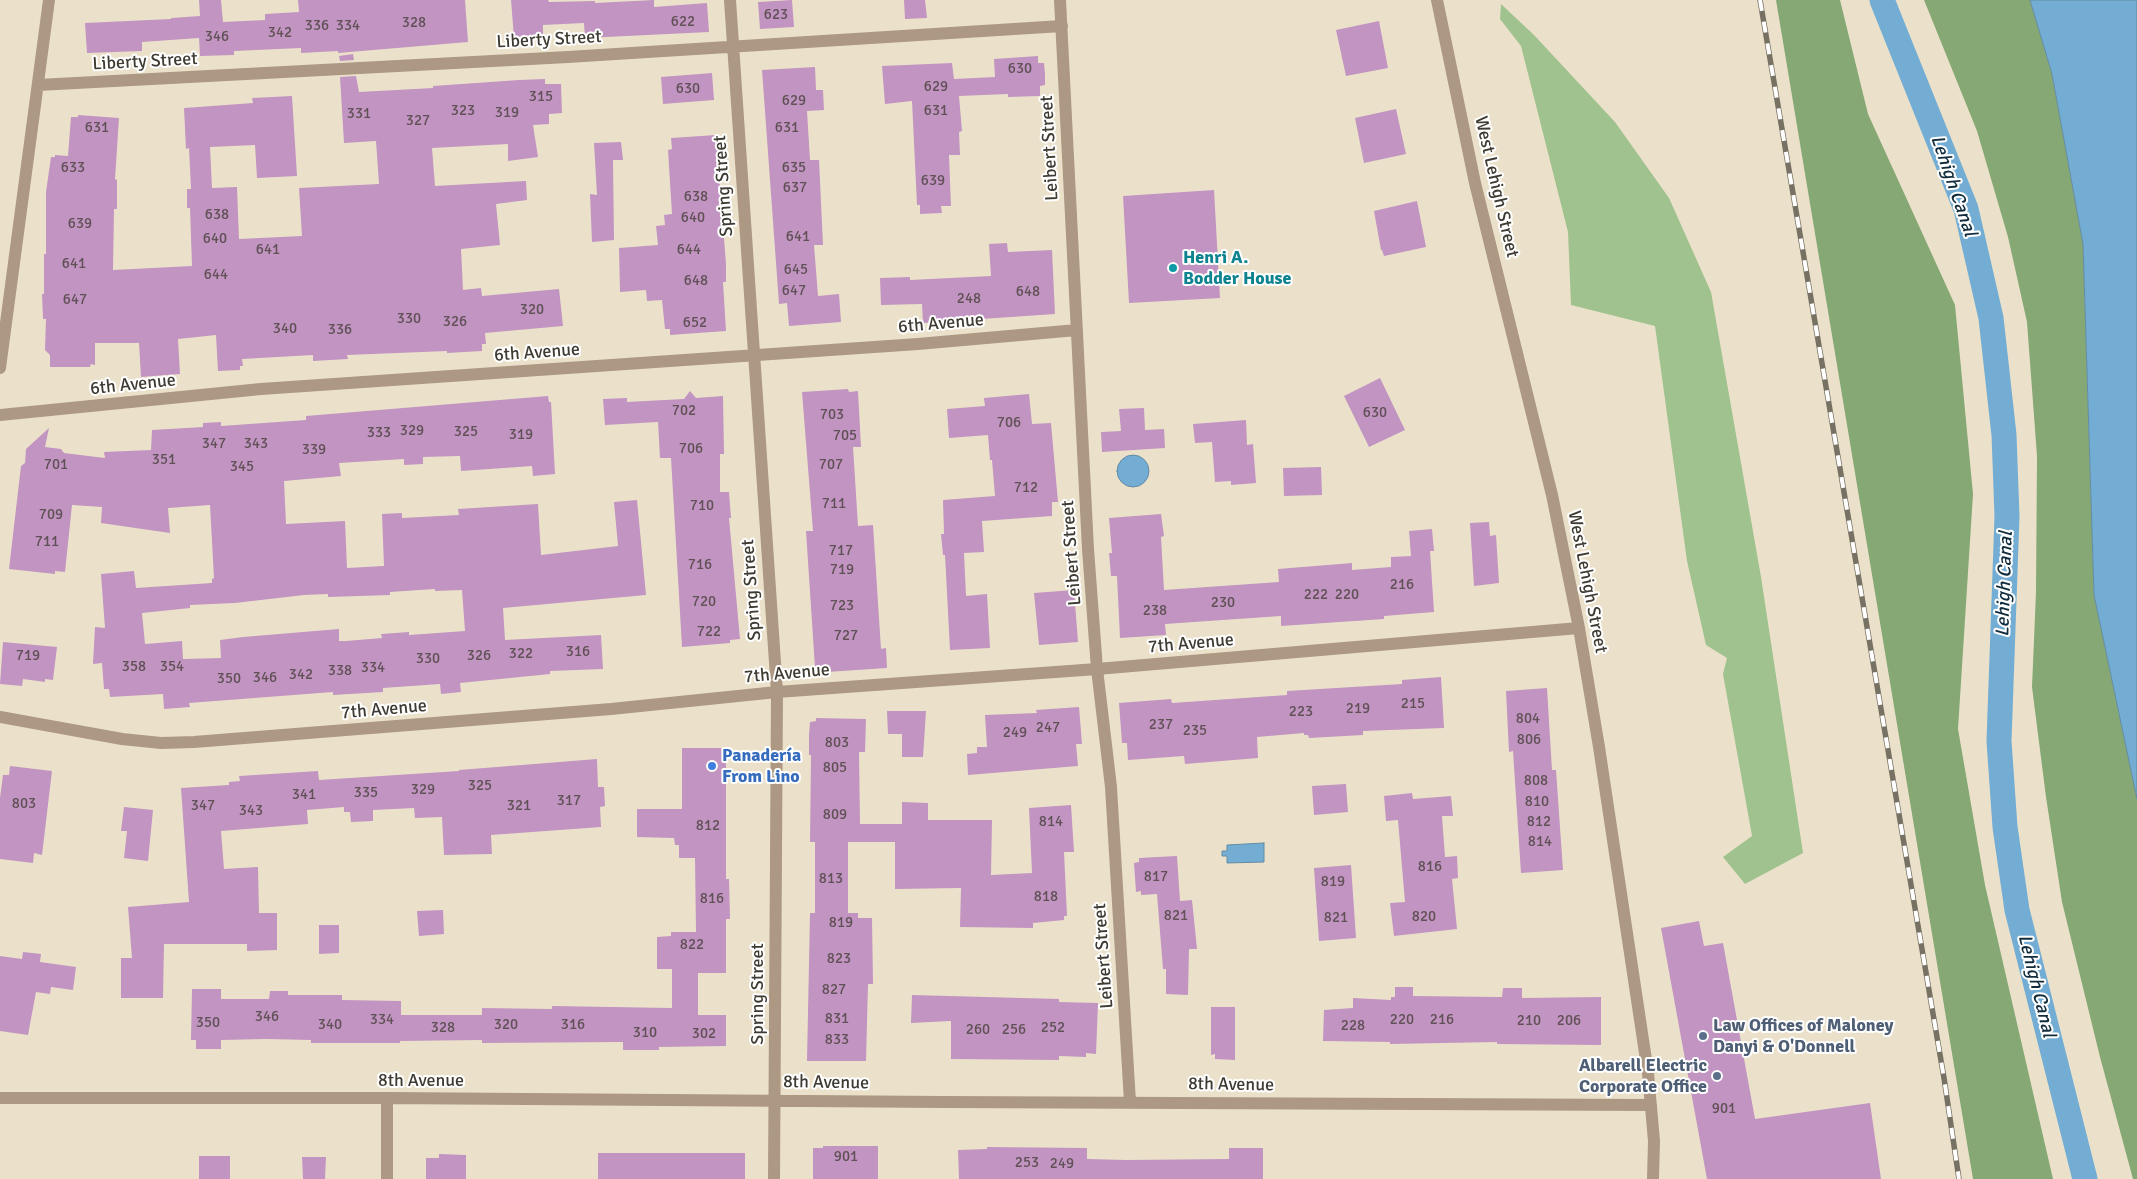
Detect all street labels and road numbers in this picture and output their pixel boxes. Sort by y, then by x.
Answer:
street label: Liberty Street [496,26,602,54]
street label: Liberty Street [92,48,198,76]
street label: Leibert Street [1036,95,1064,201]
street label: West Lehigh Street [1469,114,1523,260]
street label: Spring Street [710,135,738,237]
street label: 6th Avenue [897,309,985,339]
street label: 6th Avenue [493,339,581,367]
street label: 6th Avenue [89,370,177,400]
street label: Leibert Street [1058,500,1086,606]
street label: West Lehigh Street [1563,509,1611,655]
street label: Spring Street [738,539,766,641]
street label: 7th Avenue [1147,629,1235,659]
street label: 7th Avenue [743,659,831,689]
street label: 7th Avenue [340,695,428,725]
street label: Leibert Street [1090,903,1118,1009]
street label: Spring Street [747,943,769,1045]
street label: 8th Avenue [378,1070,464,1092]
street label: 8th Avenue [783,1071,869,1095]
street label: 8th Avenue [1188,1073,1274,1097]

